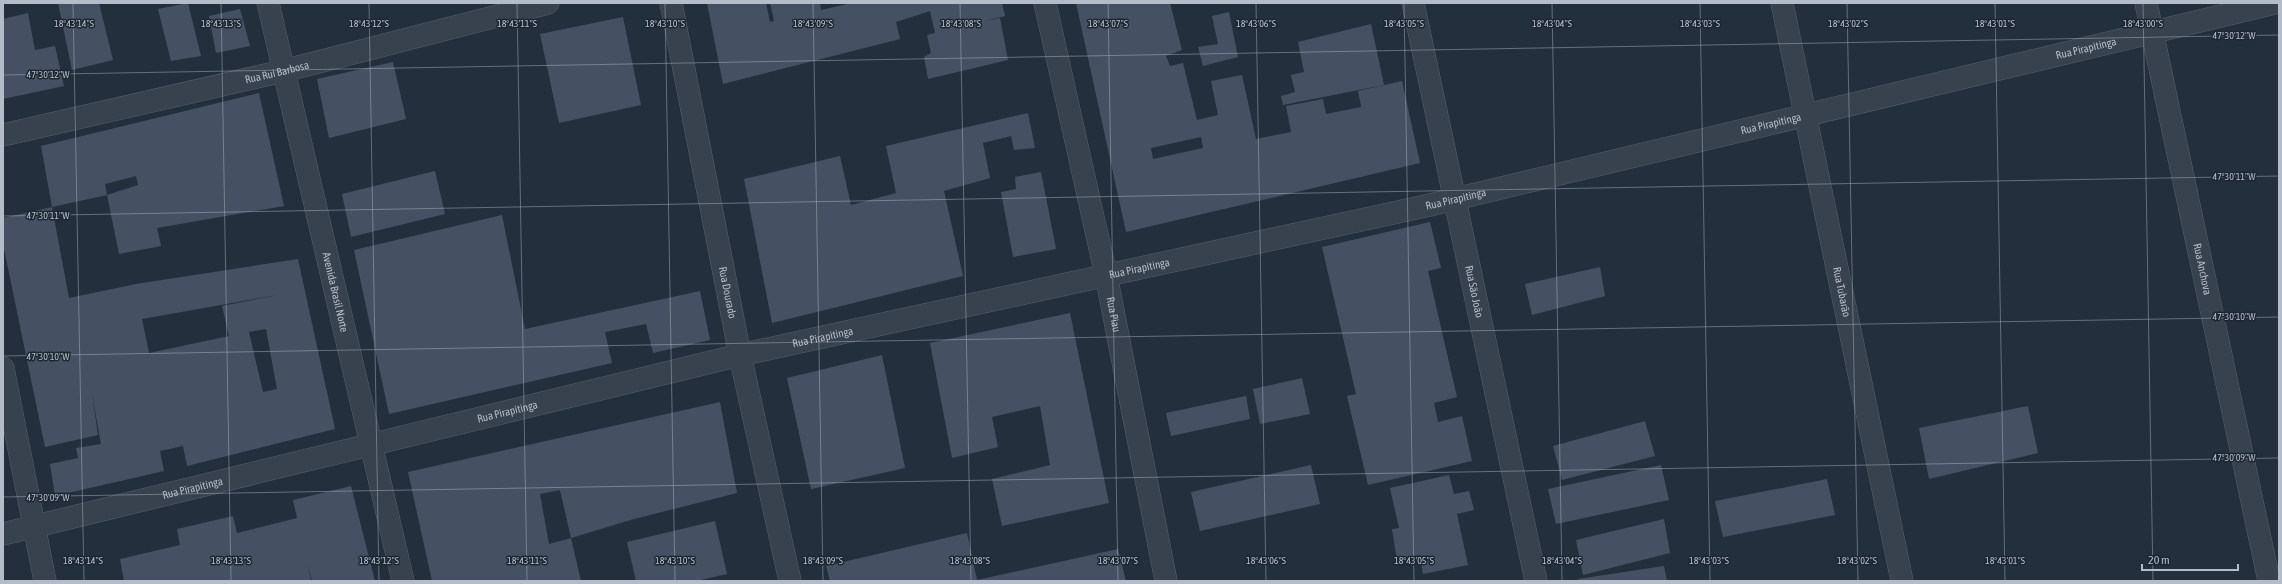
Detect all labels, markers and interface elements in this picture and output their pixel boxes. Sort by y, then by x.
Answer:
text: 18°43'14"S [54,18,94,29]
text: 18°43'13"S [201,18,241,29]
text: 18°43'12"S [349,18,389,29]
text: 18°43'11"S [497,18,537,29]
text: 18°43'10"S [645,18,685,29]
text: 18°43'09"S [793,18,833,29]
text: 18°43'08"S [941,18,981,29]
text: 18°43'07"S [1088,18,1128,29]
text: 18°43'06"S [1236,18,1276,29]
text: 18°43'05"S [1384,18,1424,29]
text: 18°43'04"S [1532,18,1572,29]
text: 18°43'03"S [1680,18,1720,29]
text: 18°43'02"S [1828,18,1868,29]
text: 18°43'01"S [1975,18,2015,29]
text: 18°43'00"S [2123,18,2163,29]
text: 47°30'12"W [2212,30,2256,41]
street label: Rua Pirapitinga [2055,35,2117,61]
street label: Rua Rui Barbosa [244,59,310,86]
text: 47°30'12"W [26,69,70,80]
street label: Rua Pirapitinga [1739,111,1802,137]
text: 47°30'11"W [2212,171,2256,182]
street label: Rua Pirapitinga [1424,186,1487,212]
text: 47°30'11"W [26,210,70,221]
street label: Rua Anchova [2191,242,2214,296]
street label: Avenida Brasil Norte [320,251,351,333]
street label: Rua Pirapitinga [1108,256,1171,281]
street label: Rua São João [1463,264,1486,319]
street label: Rua Dourado [717,265,739,319]
street label: Rua Tubarão [1831,266,1853,318]
street label: Rua Piau [1104,296,1123,333]
text: 47°30'10"W [2212,311,2256,322]
street label: Rua Pirapitinga [791,325,854,349]
text: 47°30'10"W [26,351,70,362]
street label: Rua Pirapitinga [476,398,539,425]
text: 47°30'09"W [2212,452,2256,463]
street label: Rua Pirapitinga [161,475,224,501]
text: 47°30'09"W [26,492,70,503]
scale bar [2142,546,2238,572]
text: 20 m [2148,553,2170,567]
text: 18°43'14"S [63,555,103,566]
text: 18°43'13"S [211,555,251,566]
text: 18°43'12"S [359,555,399,566]
text: 18°43'11"S [507,555,547,566]
text: 18°43'10"S [655,555,695,566]
text: 18°43'09"S [803,555,843,566]
text: 18°43'08"S [950,555,990,566]
text: 18°43'07"S [1098,555,1138,566]
text: 18°43'06"S [1246,555,1286,566]
text: 18°43'05"S [1394,555,1434,566]
text: 18°43'04"S [1542,555,1582,566]
text: 18°43'03"S [1689,555,1729,566]
text: 18°43'02"S [1837,555,1877,566]
text: 18°43'01"S [1985,555,2025,566]

